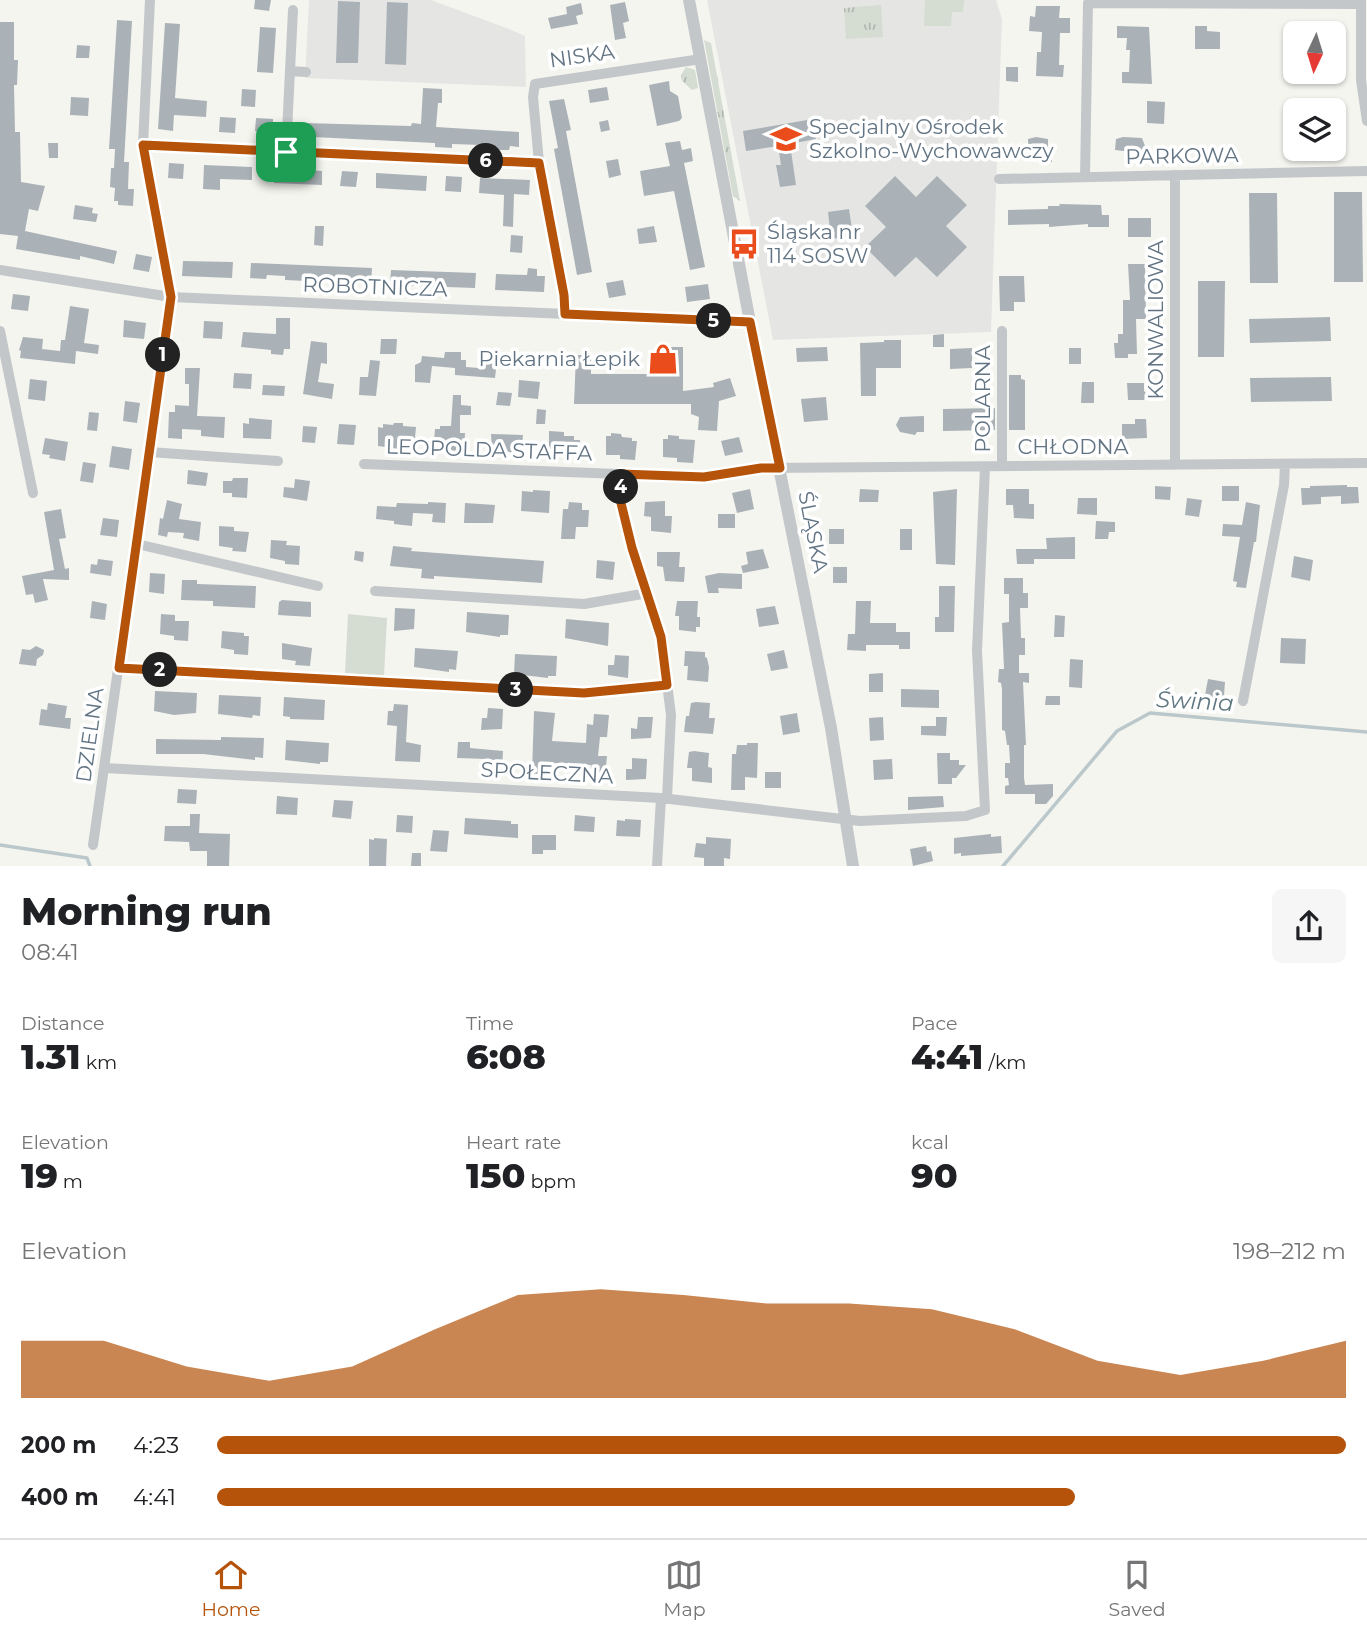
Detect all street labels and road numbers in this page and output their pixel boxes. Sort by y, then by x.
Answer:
street label: NISKA [548,38,617,72]
street label: PARKOWA [1125,142,1240,169]
street label: KONWALIOWA [1143,239,1168,400]
street label: ROBOTNICZA [302,271,449,302]
street label: POLARNA [970,344,995,453]
street label: LEOPOLDA STAFFA [385,433,594,466]
street label: CHŁODNA [1017,434,1130,459]
street label: ŚLĄSKA [793,489,834,576]
street label: DZIELNA [70,685,109,784]
street label: SPOŁECZNA [480,757,615,789]

